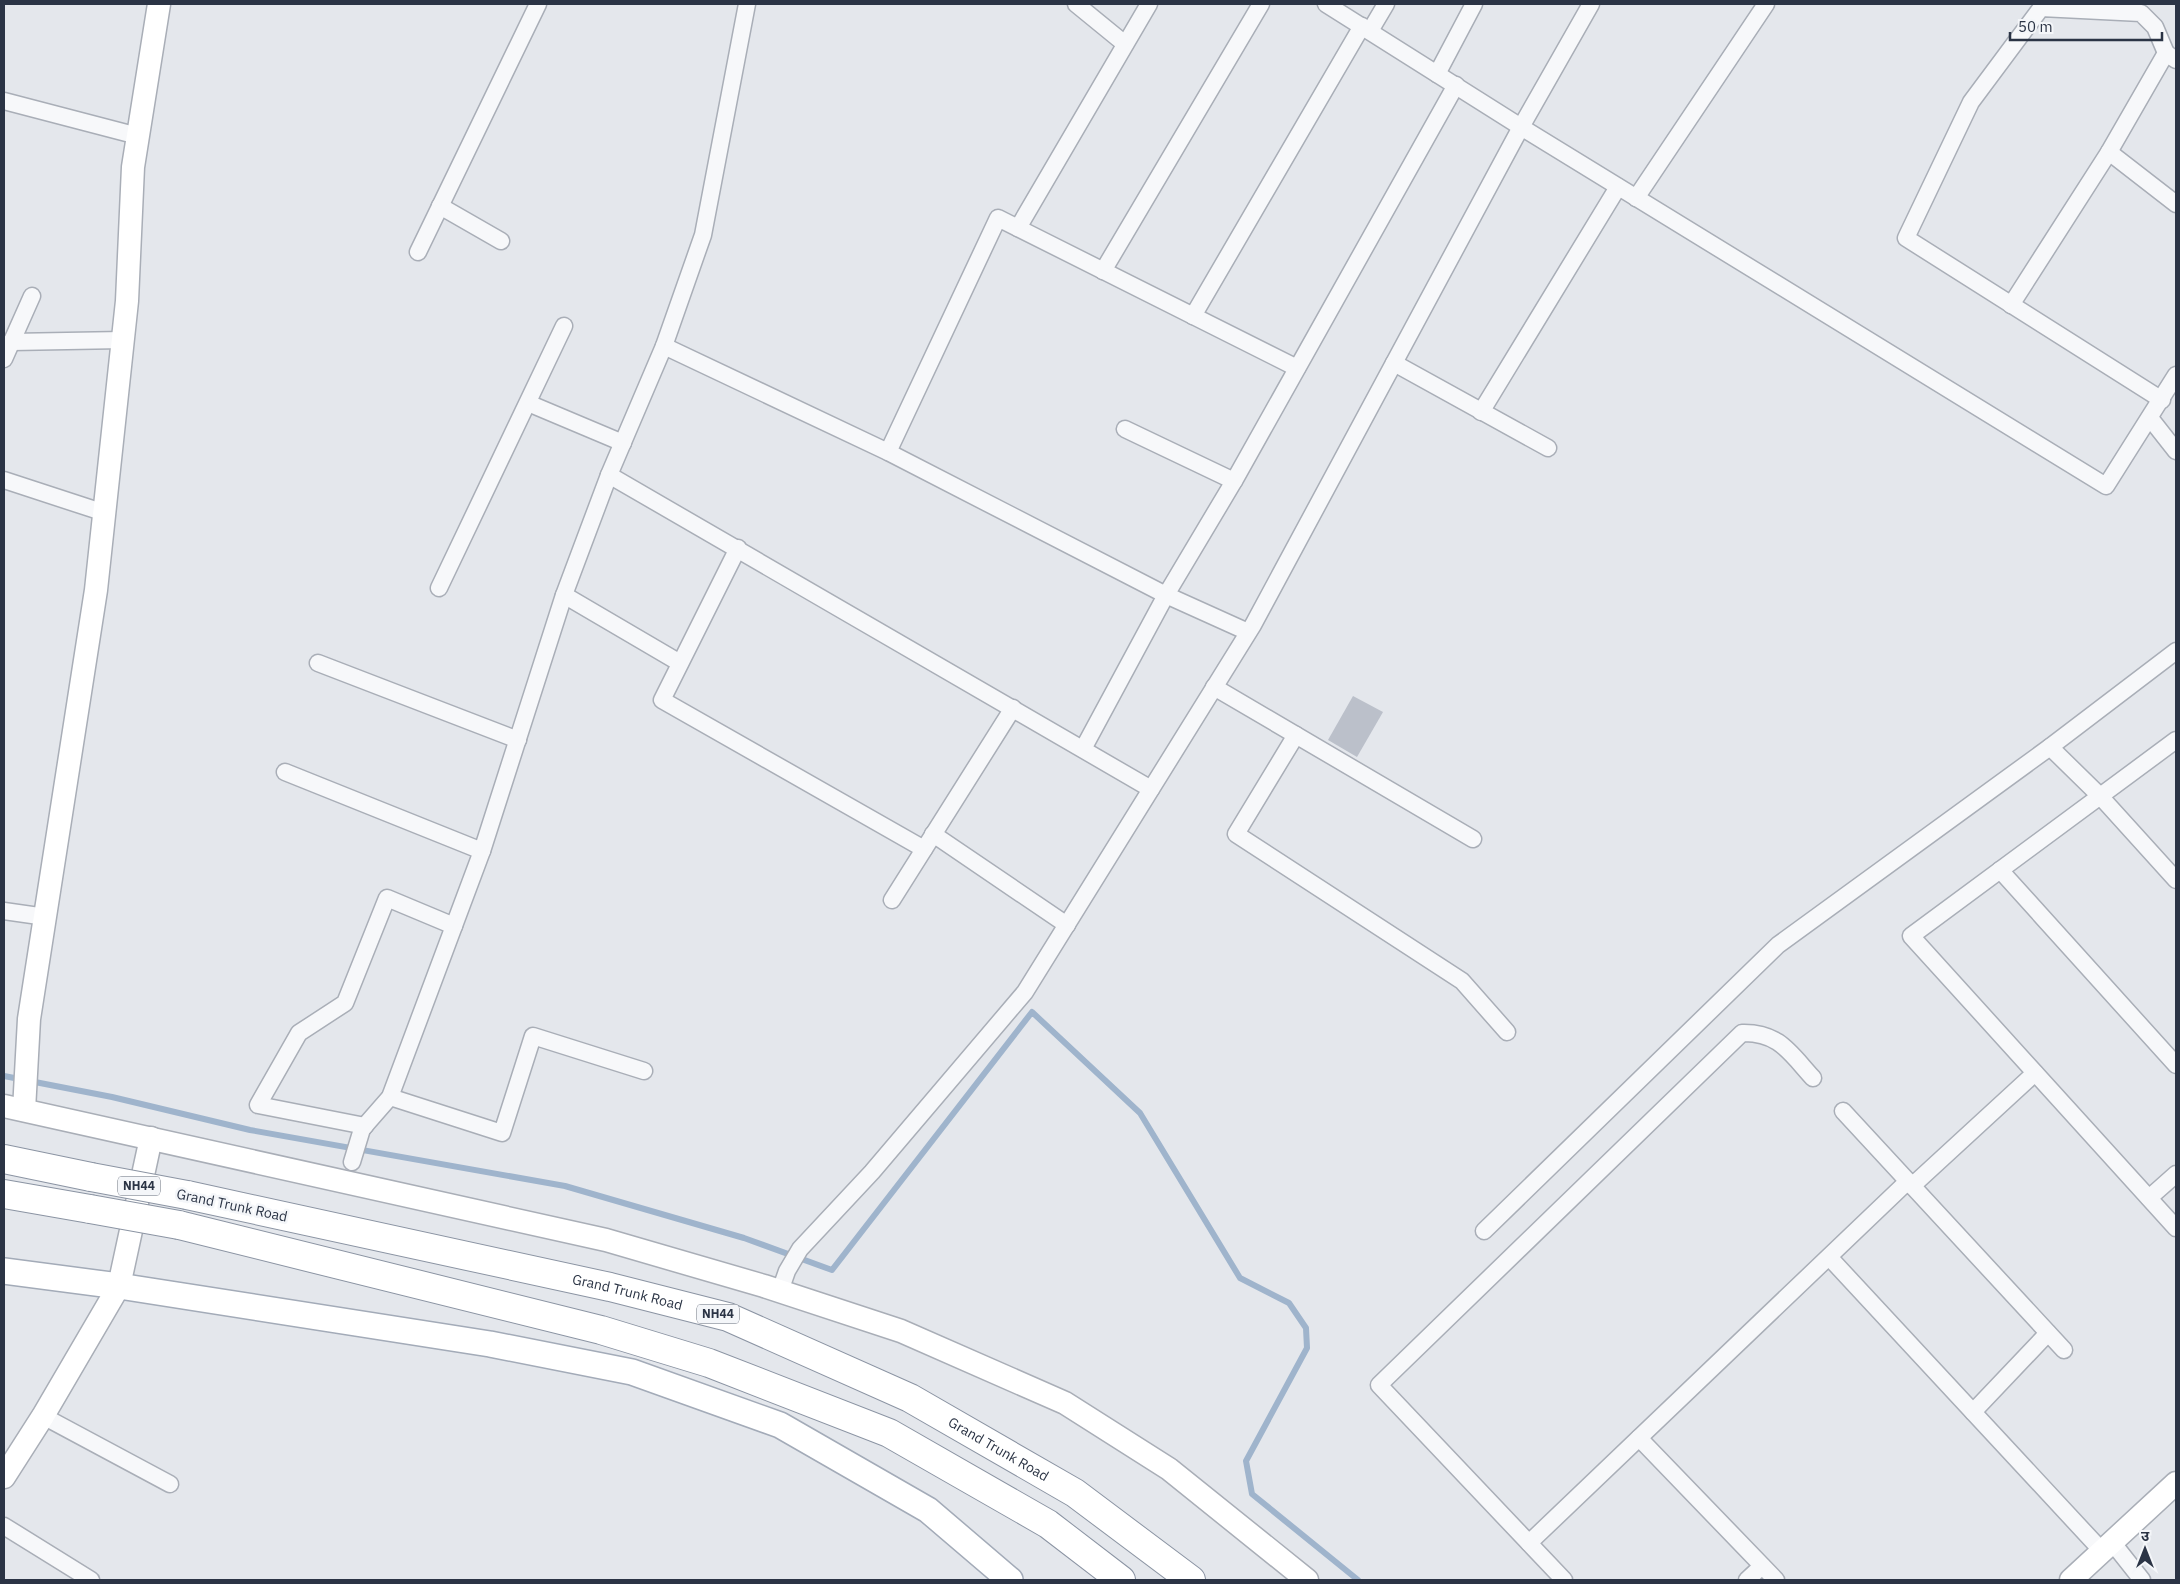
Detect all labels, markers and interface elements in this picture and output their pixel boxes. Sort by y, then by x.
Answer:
scale bar [2010,10,2162,42]
text: 50 m [2018,17,2053,36]
road number: NH44 [118,1176,160,1196]
street label: Grand Trunk Road [175,1184,289,1226]
street label: Grand Trunk Road [571,1270,685,1314]
road number: NH44 [697,1305,739,1324]
street label: Grand Trunk Road [945,1413,1052,1485]
north arrow [2120,1524,2170,1574]
text: उ [2141,1527,2150,1545]

